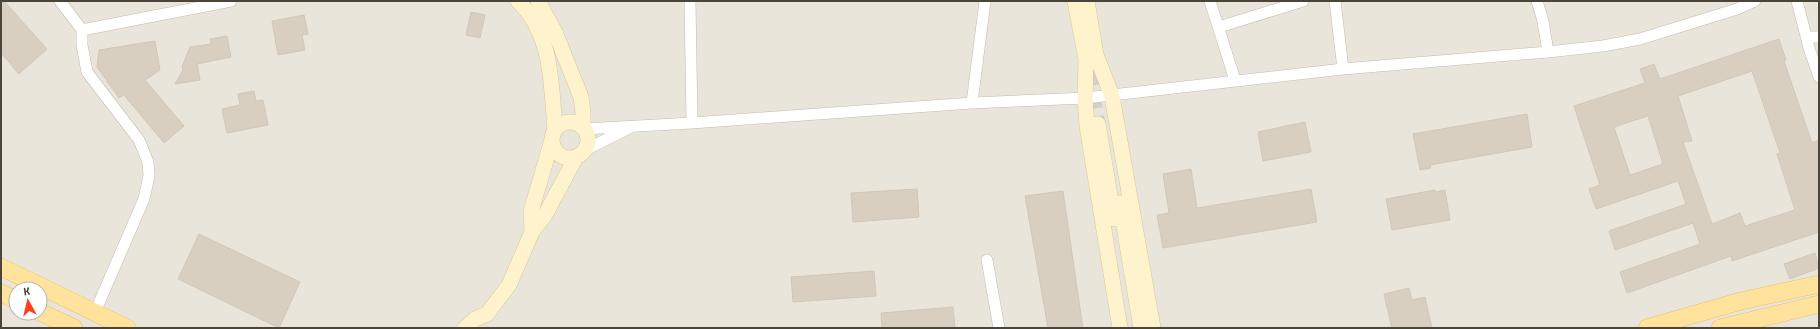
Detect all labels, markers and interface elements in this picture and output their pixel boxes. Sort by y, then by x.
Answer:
north arrow [8,281,48,321]
text: K [22,283,31,299]

